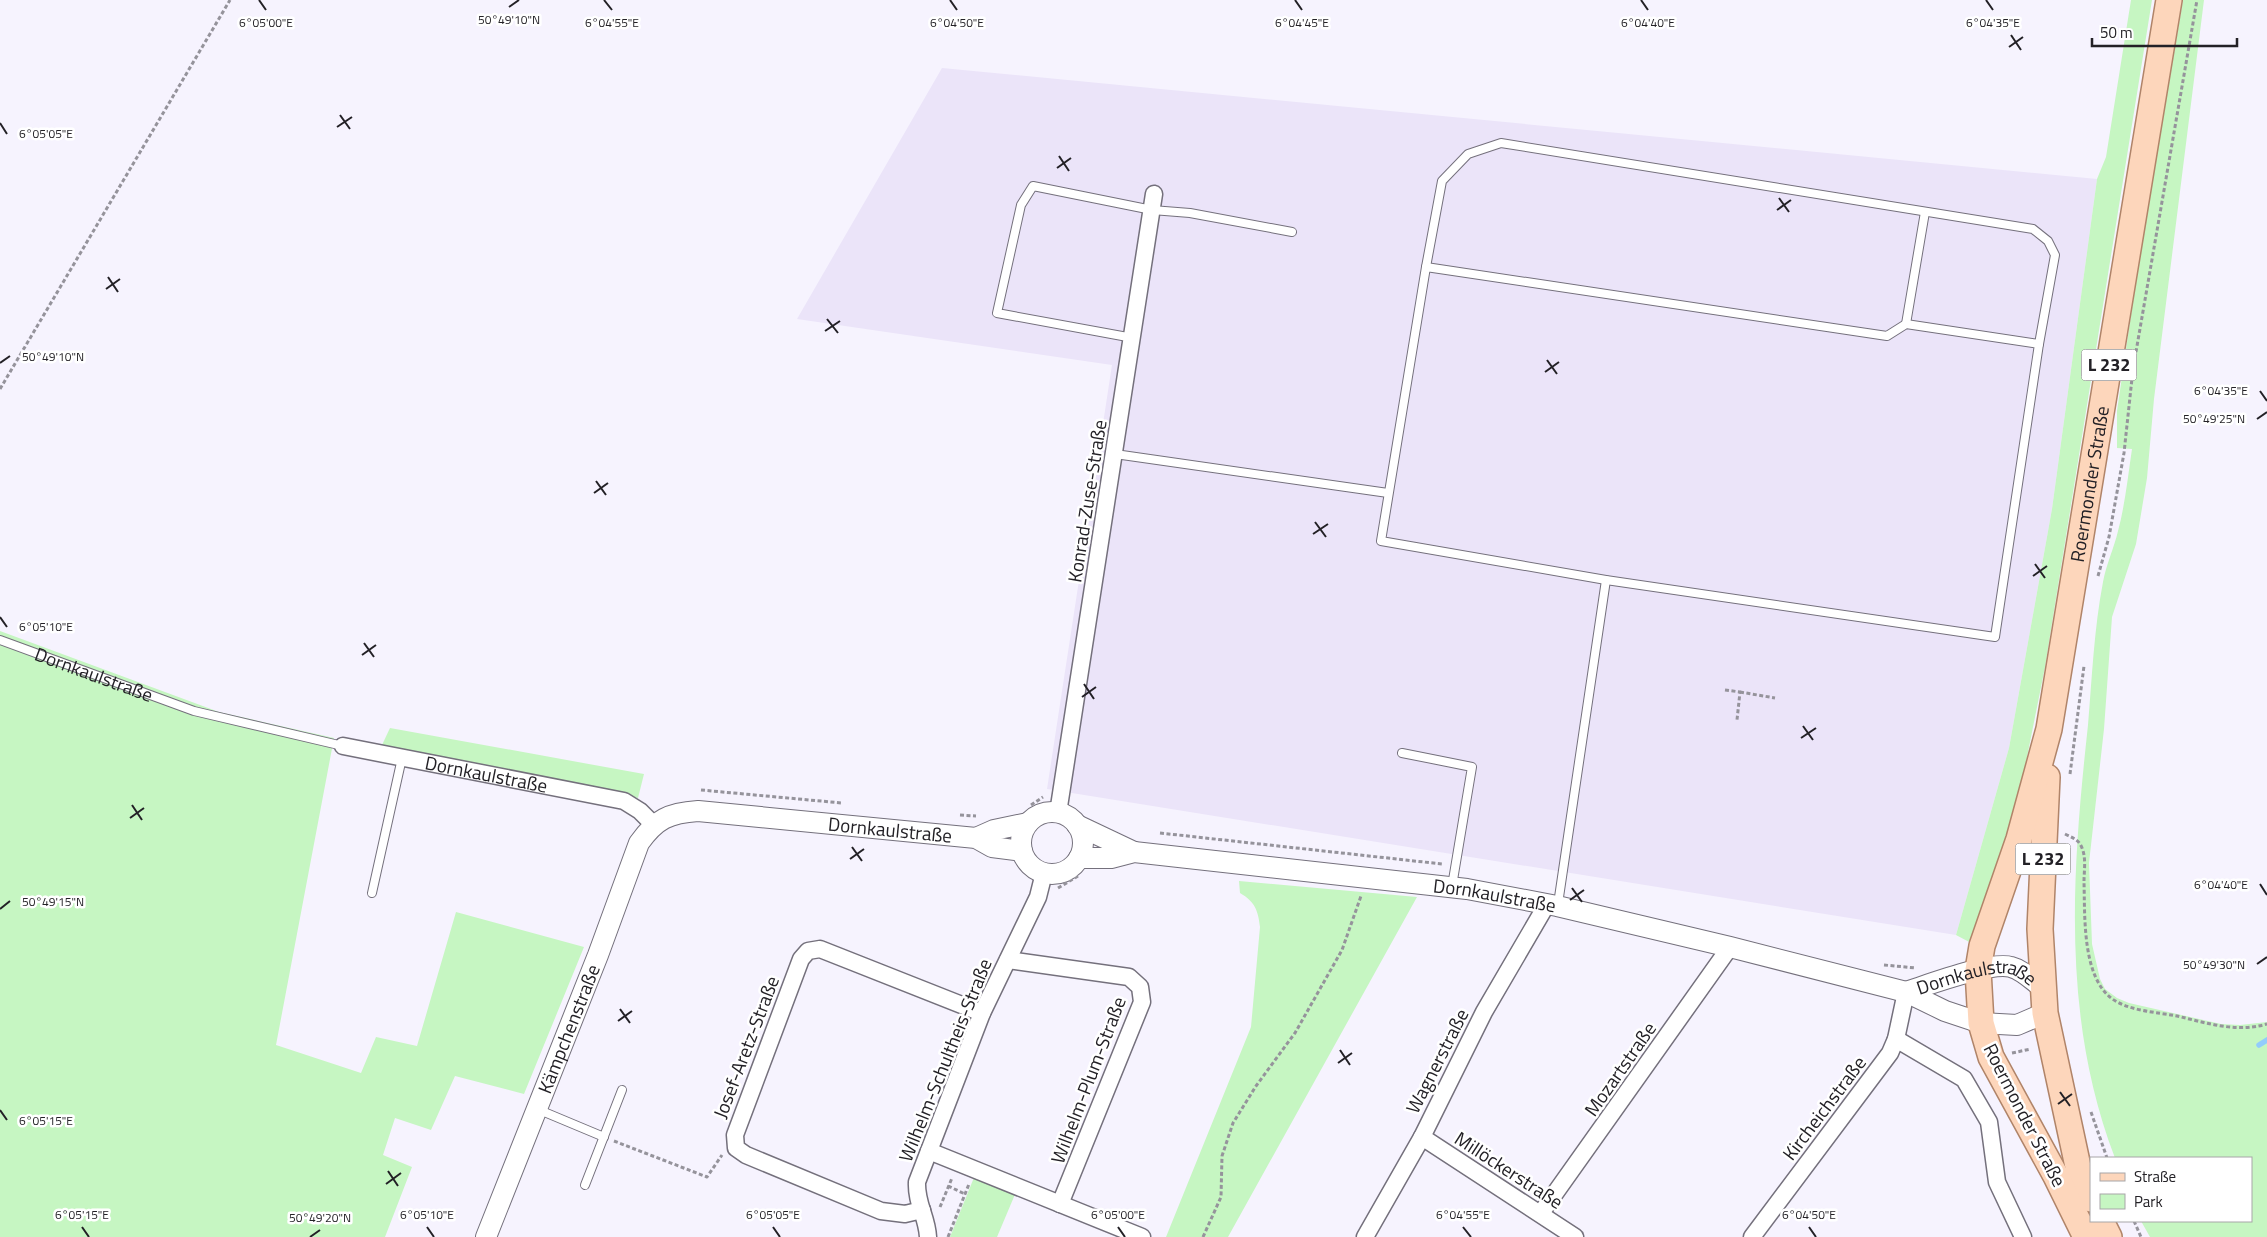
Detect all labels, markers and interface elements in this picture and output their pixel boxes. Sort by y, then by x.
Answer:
text: 50°49'10"N [478,10,540,29]
text: 6°05'00"E [239,13,293,32]
text: 6°04'55"E [585,13,639,32]
text: 6°04'50"E [930,13,984,32]
text: 6°04'45"E [1275,13,1329,32]
text: 6°04'40"E [1621,13,1675,32]
text: 6°04'35"E [1966,13,2020,32]
scale bar [2092,15,2237,47]
text: 50 m [2100,21,2133,44]
text: 6°05'05"E [19,124,73,143]
text: 50°49'10"N [22,347,84,366]
road number: L 232 [2082,350,2136,380]
text: 6°04'35"E [2194,381,2248,400]
street label: Roermonder Straße [2062,404,2116,564]
text: 50°49'25"N [2183,409,2245,428]
street label: Konrad-Zuse-Straße [1059,417,1114,584]
text: 6°05'10"E [19,617,73,636]
street label: Dornkaulstraße [31,639,157,709]
street label: Dornkaulstraße [423,747,550,800]
street label: Dornkaulstraße [827,809,953,850]
road number: L 232 [2016,844,2070,874]
street label: Dornkaulstraße [1432,870,1559,920]
text: 6°04'40"E [2194,875,2248,894]
text: 50°49'15"N [22,892,84,911]
street label: Dornkaulstraße [1912,951,2044,1002]
street label: Wilhelm-Schultheis-Straße [890,954,999,1166]
text: 50°49'30"N [2183,955,2245,974]
street label: Kämpchenstraße [530,960,607,1098]
street label: Josef-Aretz-Straße [705,971,786,1122]
street label: Wilhelm-Plum-Straße [1042,992,1133,1167]
street label: Wagnerstraße [1398,1003,1475,1118]
street label: Mozartstraße [1576,1016,1663,1122]
street label: Roermonder Straße [1977,1038,2074,1192]
street label: Kircheichstraße [1775,1049,1873,1166]
text: 6°05'15"E [19,1111,73,1130]
street label: Millöckerstraße [1449,1124,1569,1216]
legend [2090,1157,2252,1222]
text: Straße [2134,1165,2176,1188]
text: Park [2134,1190,2163,1213]
text: 6°05'15"E [55,1205,109,1224]
text: 6°05'10"E [400,1205,454,1224]
text: 6°05'05"E [746,1205,800,1224]
text: 6°05'00"E [1091,1205,1145,1224]
text: 6°04'55"E [1436,1205,1490,1224]
text: 6°04'50"E [1782,1205,1836,1224]
text: 50°49'20"N [289,1208,351,1227]

